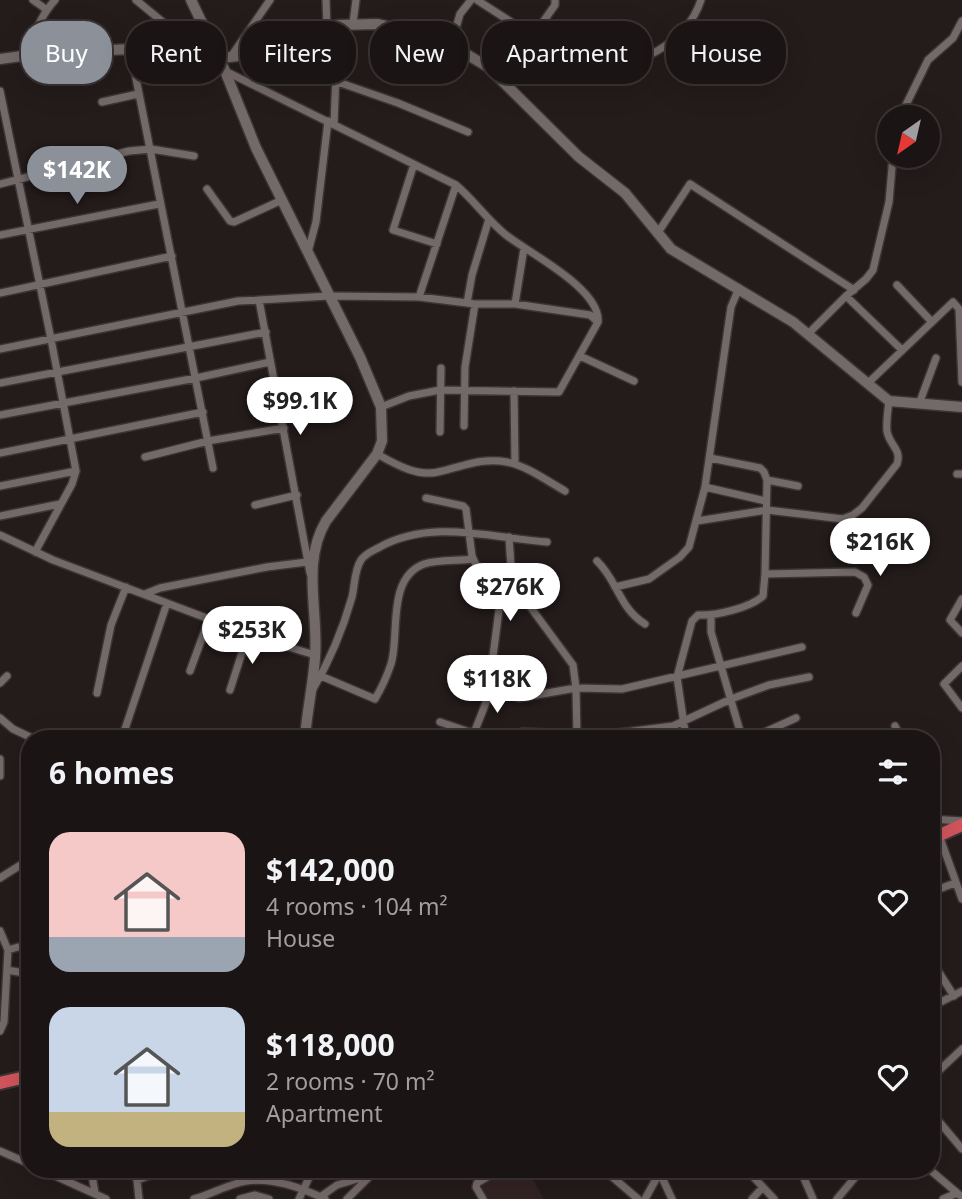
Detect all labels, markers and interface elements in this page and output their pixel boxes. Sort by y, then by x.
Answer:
chip: Buy [21,21,112,84]
chip: Rent [126,21,226,84]
chip: Filters [240,21,356,84]
chip: New [370,21,468,84]
chip: Apartment [482,21,652,84]
chip: House [666,21,786,84]
north arrow [877,105,940,168]
map controls [877,105,940,168]
pin: $142K [28,146,126,206]
text: $142K [43,153,111,185]
pin: $99.1K [243,378,357,437]
text: $99.1K [263,384,337,416]
pin: $216K [831,518,929,578]
text: $216K [846,525,914,557]
pin: $276K [461,564,559,623]
text: $276K [476,570,544,602]
pin: $253K [203,606,301,666]
text: $253K [218,613,286,645]
pin: $118K [448,656,546,715]
text: $118K [463,662,531,694]
text: 6 homes [49,752,174,793]
icon: filters [874,753,912,791]
text: $142,000 [266,849,395,890]
icon: home [105,860,189,944]
icon: heart [874,883,912,921]
text: 4 rooms · 104 m² [266,890,448,922]
text: House [266,922,335,954]
text: $118,000 [266,1024,395,1065]
icon: home [105,1035,189,1119]
icon: heart [874,1058,912,1096]
text: 2 rooms · 70 m² [266,1065,435,1097]
text: Apartment [266,1097,383,1129]

